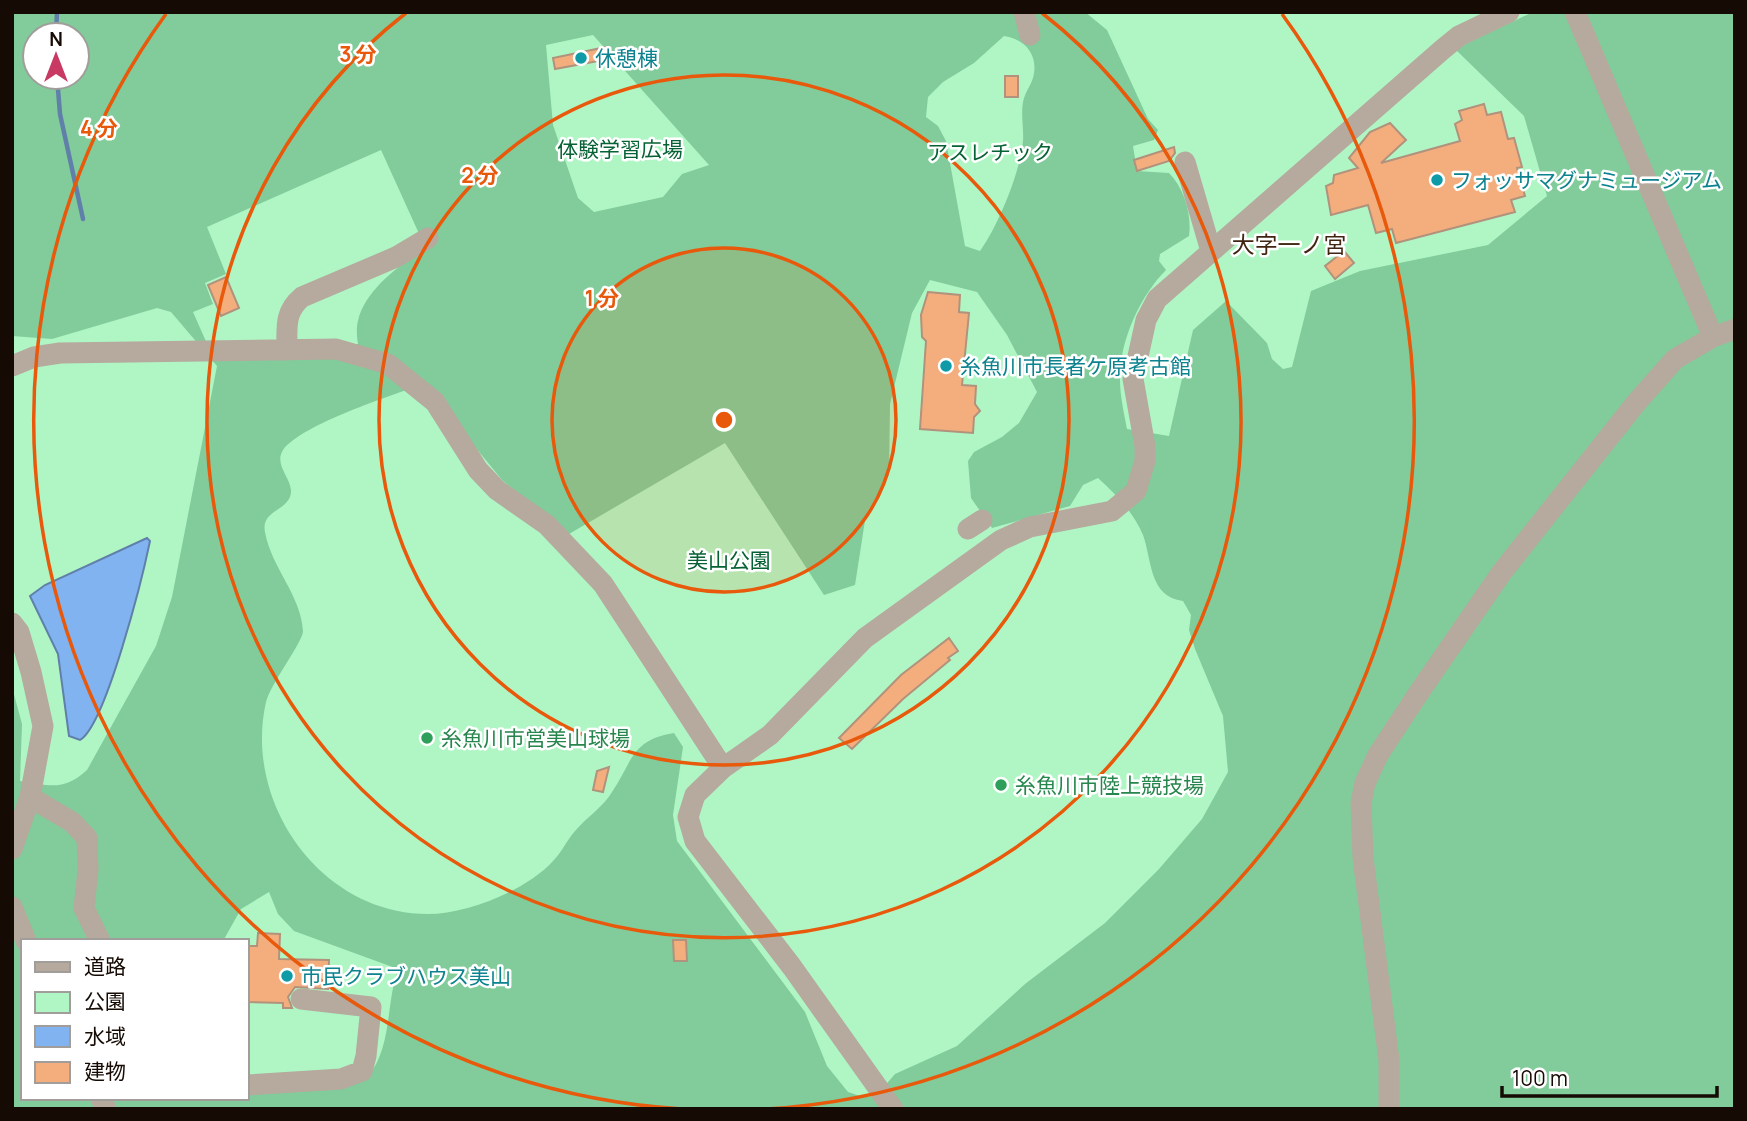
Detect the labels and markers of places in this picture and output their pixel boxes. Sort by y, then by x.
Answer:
place label: 休憩棟 [595,44,658,72]
marker: 休憩棟 [573,50,589,66]
place label: フォッサマグナミュージアム [1451,166,1722,194]
marker: フォッサマグナミュージアム [1429,172,1445,188]
place label: 糸魚川市長者ケ原考古館 [960,352,1191,380]
marker: 糸魚川市長者ケ原考古館 [938,358,954,374]
centre of rings [712,408,736,432]
place label: 糸魚川市営美山球場 [441,724,630,752]
marker: 糸魚川市営美山球場 [419,730,435,746]
place label: 糸魚川市陸上競技場 [1015,771,1204,799]
marker: 糸魚川市陸上競技場 [993,777,1009,793]
place label: 市民クラブハウス美山 [301,962,511,990]
marker: 市民クラブハウス美山 [279,968,295,984]

